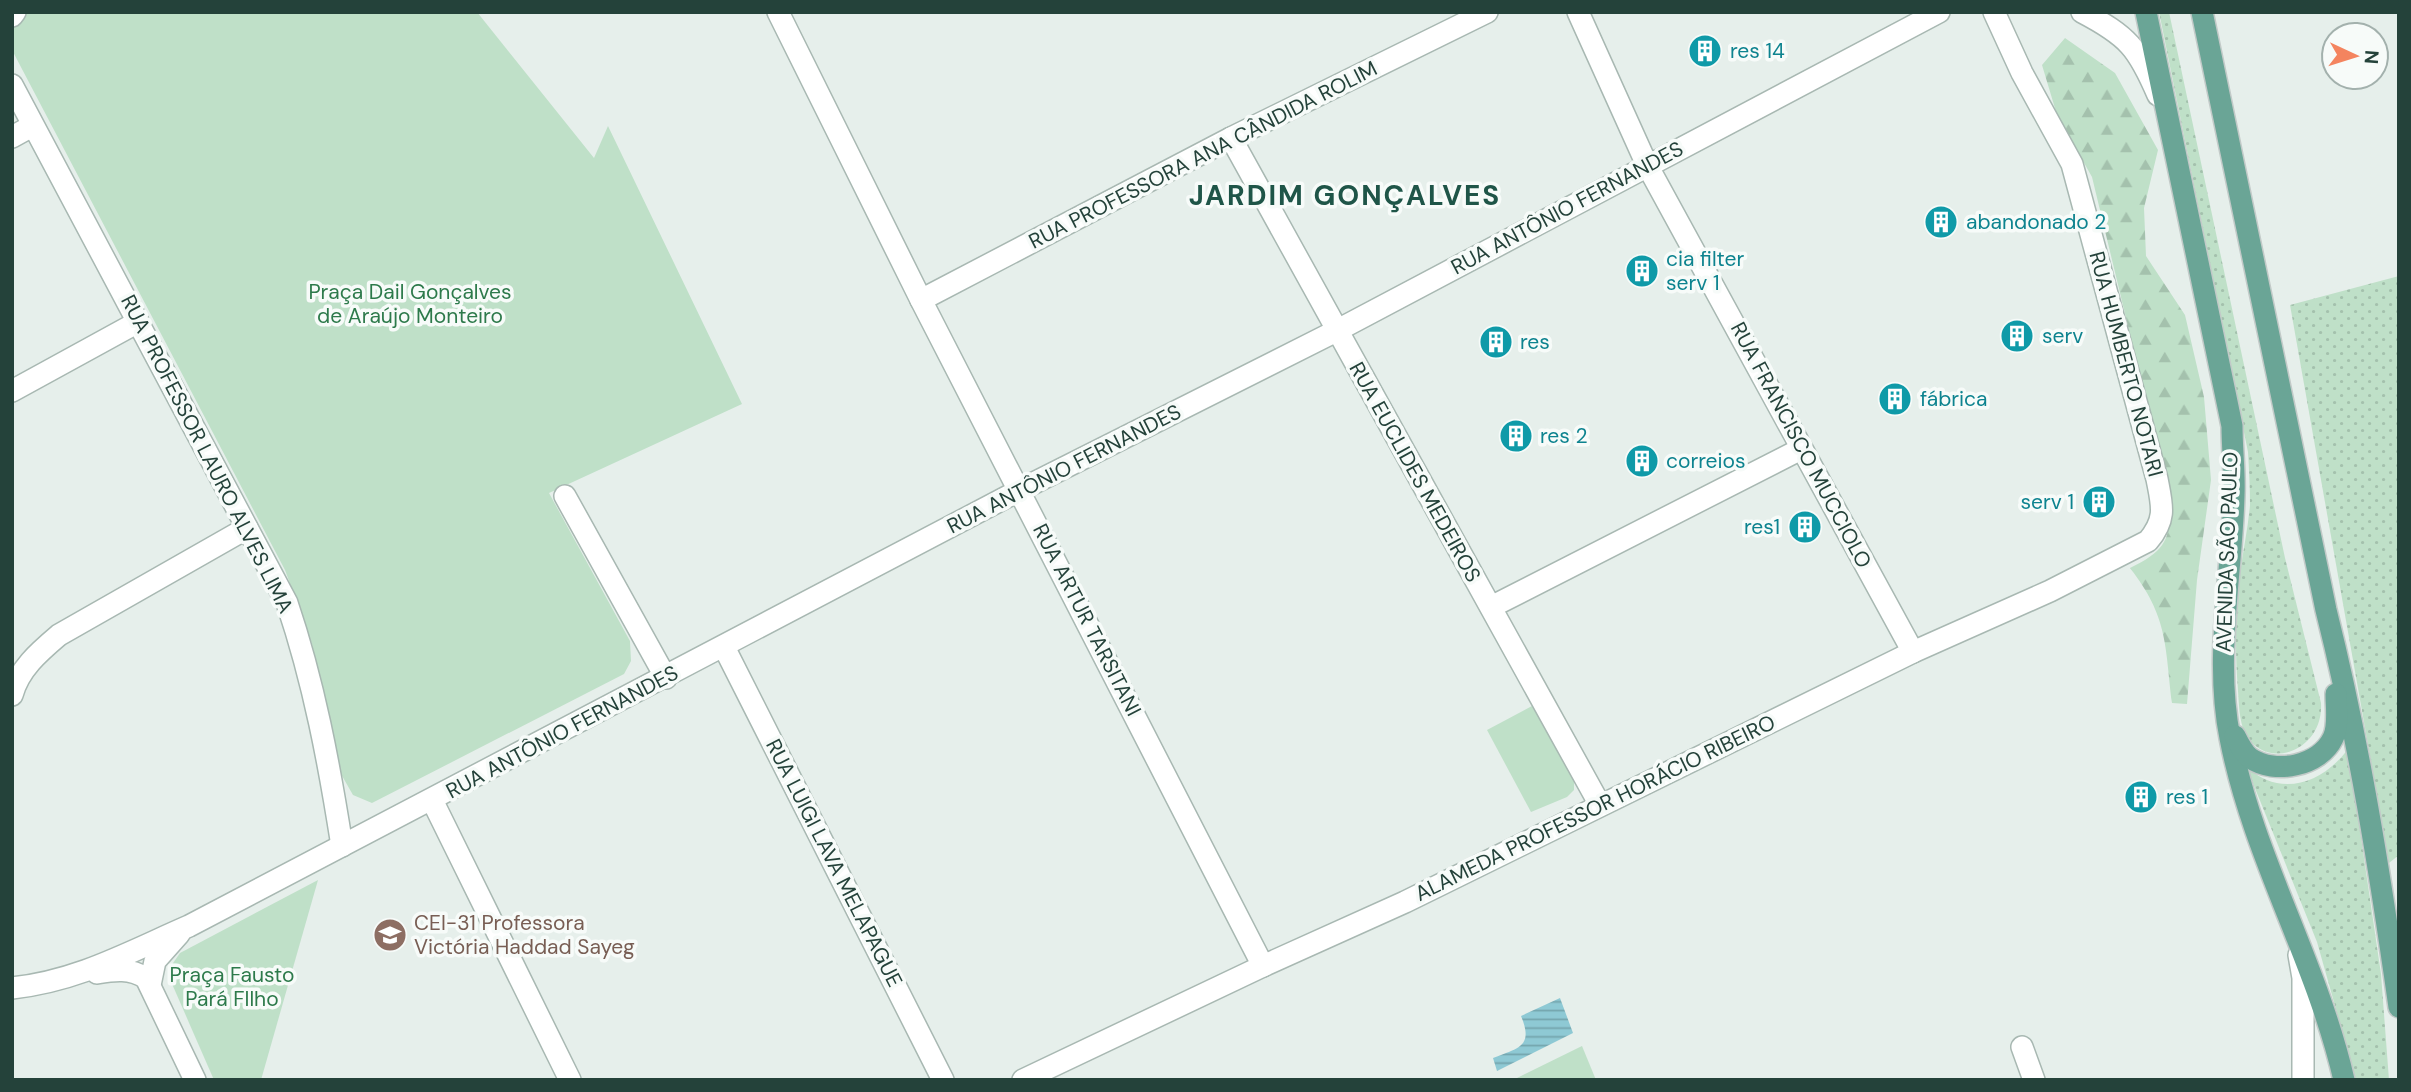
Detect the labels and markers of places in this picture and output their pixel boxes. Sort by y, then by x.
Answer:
building icon: res 14 [1686,32,1724,70]
place label: res 14 [1730,37,1785,65]
building icon: abandonado 2 [1922,203,1960,241]
place label: abandonado 2 [1966,208,2106,236]
place label: cia filter serv 1 [1666,245,1744,297]
building icon: cia filter serv 1 [1623,252,1661,290]
building icon: serv [1998,317,2036,355]
place label: serv [2042,322,2083,350]
building icon: res [1477,323,1515,361]
place label: res [1520,328,1550,356]
building icon: fábrica [1876,380,1914,418]
place label: fábrica [1920,385,1988,413]
building icon: res 2 [1497,417,1535,455]
place label: res 2 [1540,422,1588,450]
building icon: correios [1623,442,1661,480]
place label: correios [1666,447,1746,475]
building icon: serv 1 [2080,483,2118,521]
place label: serv 1 [2021,488,2074,516]
building icon: res1 [1786,508,1824,546]
place label: res1 [1744,513,1780,541]
building icon: res 1 [2122,778,2160,816]
place label: res 1 [2166,783,2208,811]
place label: CEI-31 Professora Victória Haddad Sayeg [414,909,635,961]
school or university icon: CEI-31 Professora Victória Haddad Sayeg [371,916,409,954]

